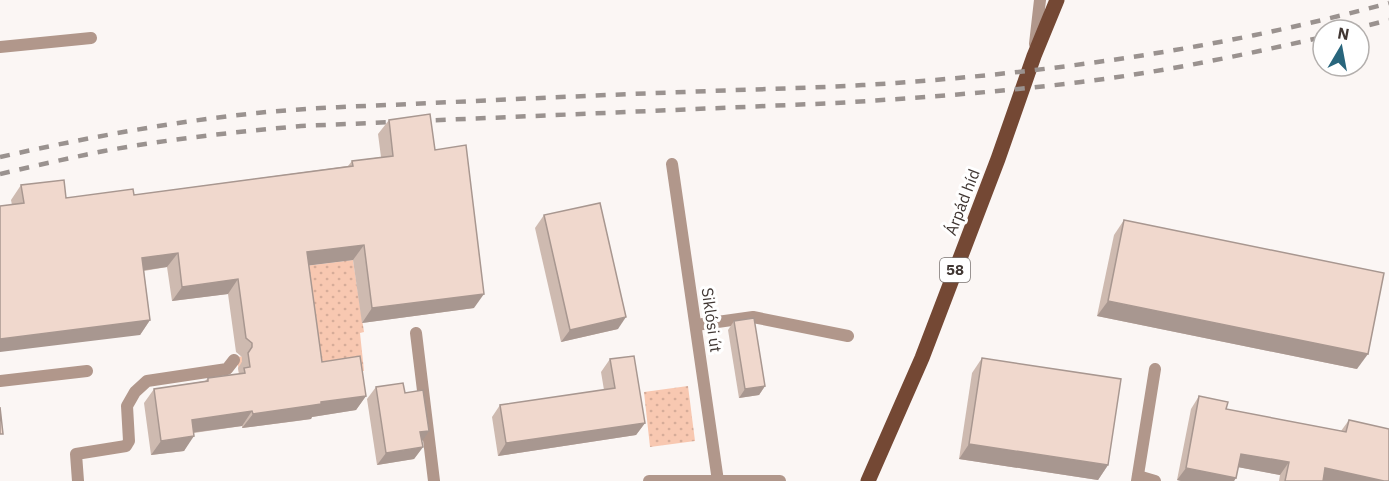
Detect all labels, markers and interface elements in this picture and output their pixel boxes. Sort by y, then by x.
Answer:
north arrow [1311,18,1371,78]
text: N [1336,22,1351,44]
street label: Árpád híd [939,166,984,238]
road number: 58 [940,258,970,282]
street label: Siklósi út [698,286,726,354]

